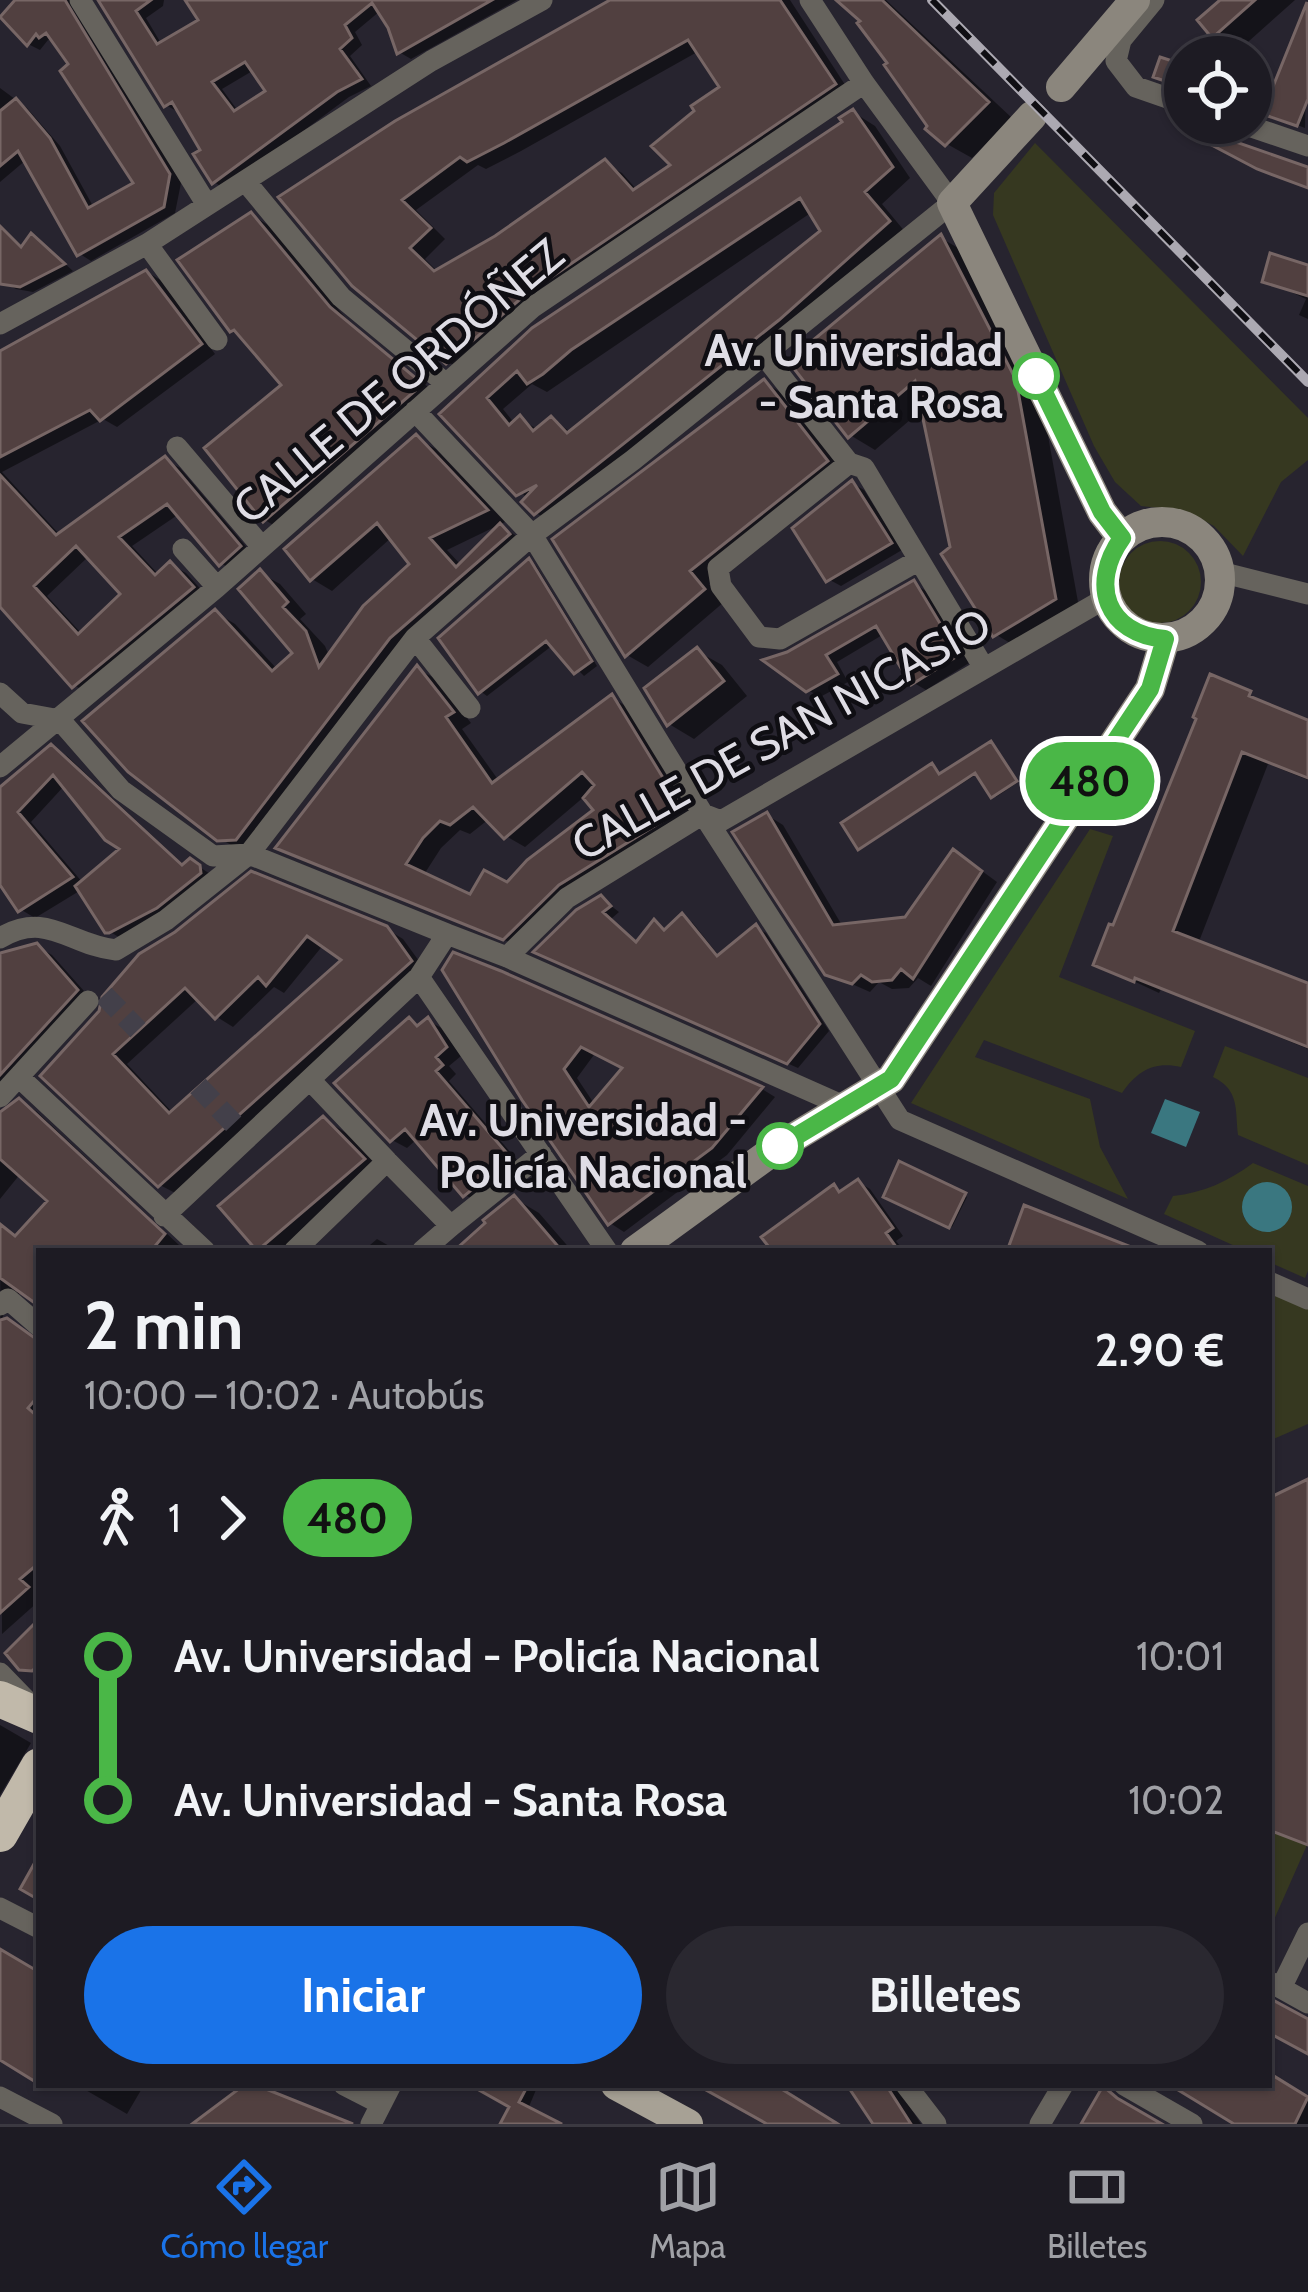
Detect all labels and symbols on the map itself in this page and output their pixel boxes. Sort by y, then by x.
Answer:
street label: CALLE DE ORDÓÑEZ [222,227,574,535]
place label: Av. Universidad - Santa Rosa [704,323,1003,429]
marker: Av. Universidad - Santa Rosa [1014,354,1058,398]
street label: CALLE DE SAN NICASIO [562,596,1000,872]
line badge: 480 [1021,742,1159,820]
place label: Av. Universidad - Policía Nacional [419,1093,747,1199]
marker: Av. Universidad - Policía Nacional [758,1124,802,1168]

